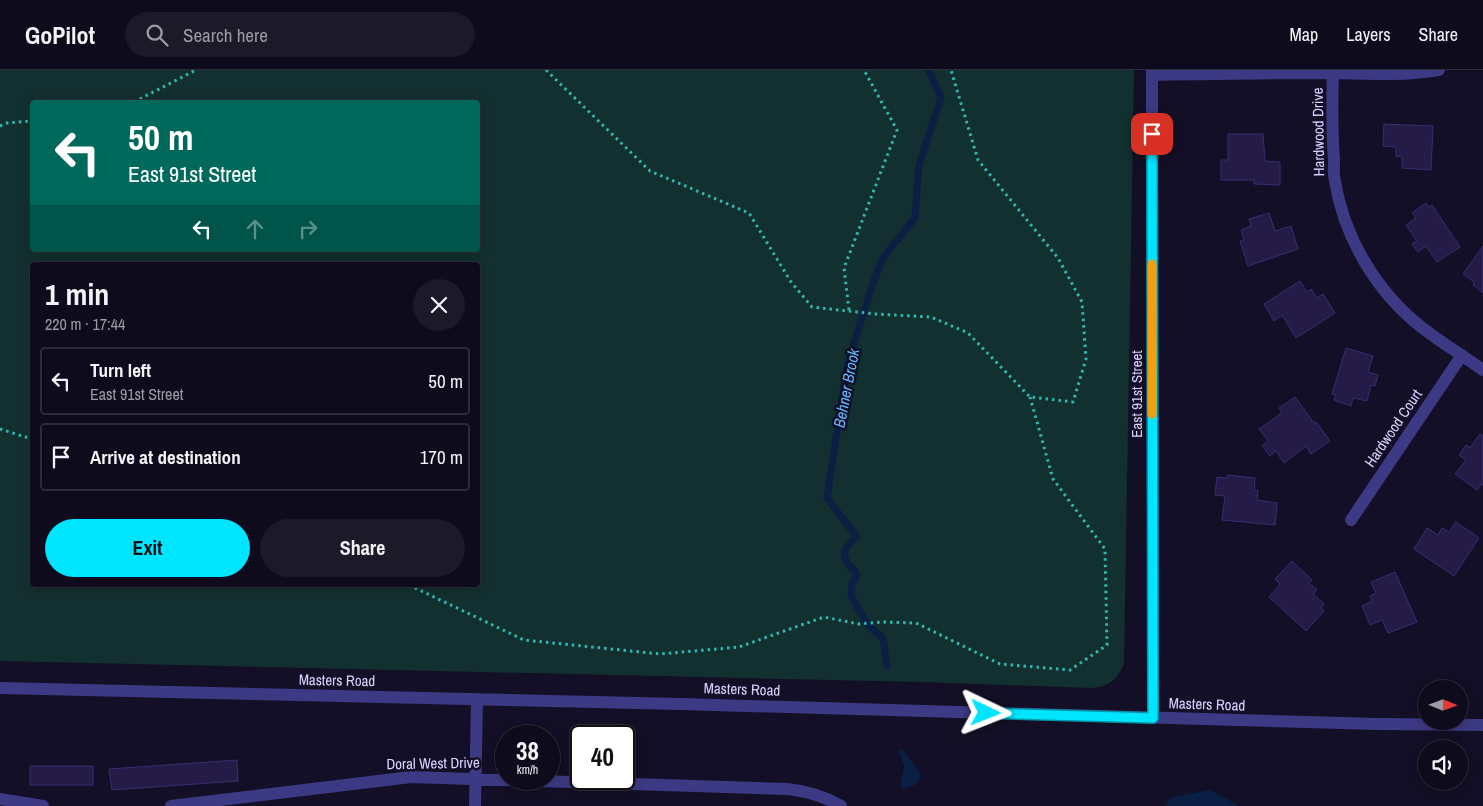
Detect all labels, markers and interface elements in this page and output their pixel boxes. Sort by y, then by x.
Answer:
search box [125,12,475,57]
text: GoPilot [25,19,95,51]
icon: search [143,21,171,49]
text: Search here [183,22,268,48]
text: Map [1290,22,1318,47]
text: Layers [1346,22,1391,47]
text: Share [1419,22,1458,47]
street label: Hardwood Drive [1307,87,1329,177]
pin [1131,113,1173,155]
text: 50 m [128,114,193,161]
icon: left [45,120,110,185]
icon: arrive [1138,120,1166,148]
text: East 91st Street [128,159,256,189]
icon: left [188,215,216,243]
icon: ahead [241,215,269,243]
icon: right [294,215,322,243]
text: 1 min [45,274,109,314]
button: close [413,279,465,331]
text: 220 m · 17:44 [45,313,125,335]
water label: Behner Brook [828,346,865,429]
street label: East 91st Street [1126,350,1147,438]
text: Turn left [90,357,151,383]
icon: left [47,367,75,395]
text: 50 m [428,368,463,394]
text: East 91st Street [90,383,183,405]
street label: Hardwood Court [1359,385,1427,471]
icon: arrive [47,443,75,471]
text: Arrive at destination [90,444,241,470]
text: 170 m [420,444,463,470]
button: Exit [45,519,250,577]
button: Share [260,519,465,577]
street label: Masters Road [299,669,375,691]
street label: Masters Road [703,677,781,701]
north arrow [1418,680,1468,730]
map controls [1418,680,1468,790]
position arrow [959,686,1011,738]
street label: Masters Road [1168,692,1246,716]
speed limit sign: 40 [570,725,635,790]
text: 38 [516,734,539,768]
button: sound [1418,740,1468,790]
street label: Doral West Drive [386,752,480,774]
text: km/h [517,762,538,778]

